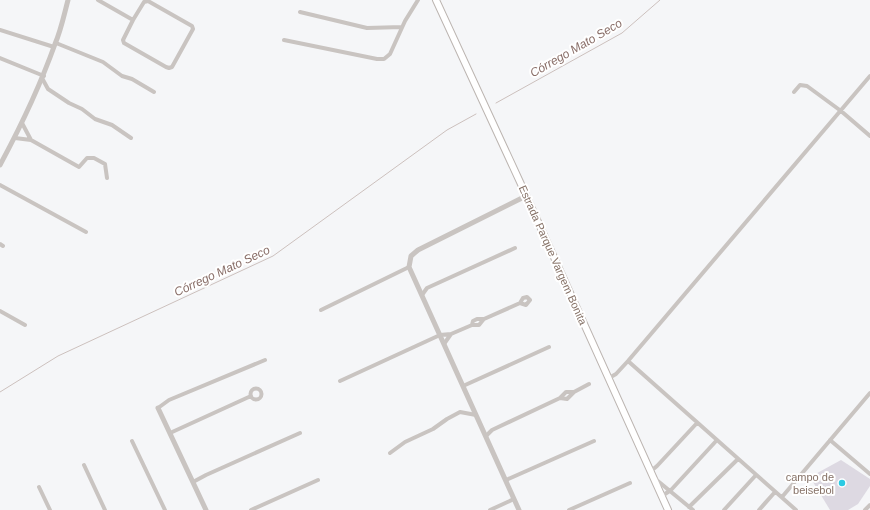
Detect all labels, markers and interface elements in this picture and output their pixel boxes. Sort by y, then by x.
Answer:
water label: Córrego Mato Seco [527,16,625,80]
street label: Estrada Parque Vargem Bonita [517,183,590,327]
water label: Córrego Mato Seco [172,243,272,299]
place label: campo de beisebol [786,471,834,496]
marker: campo de beisebol [837,478,847,488]

